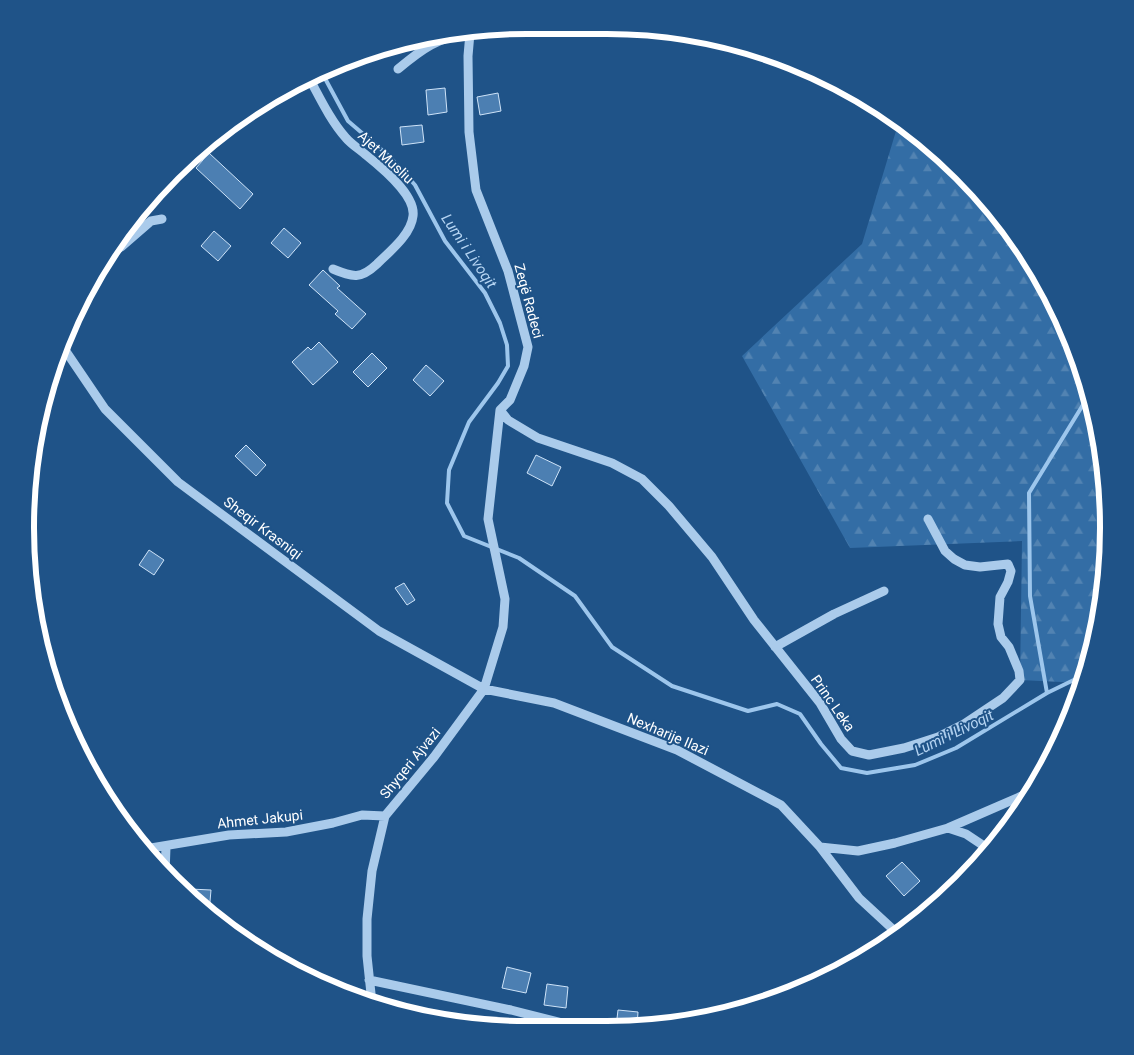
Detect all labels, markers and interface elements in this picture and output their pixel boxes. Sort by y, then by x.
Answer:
street label: Ajet Musliu [355,127,417,187]
water label: Lumi i Livoqit [438,210,501,292]
street label: Zeqë Radeci [511,262,547,340]
street label: Sheqir Krasniqi [221,493,305,563]
street label: Princ Leka [808,672,858,734]
water label: Lumi i Livoqit [911,706,997,760]
street label: Nexharije Ilazi [625,710,711,758]
street label: Shyqeri Ajvazi [377,724,443,802]
street label: Ahmet Jakupi [216,807,304,831]

